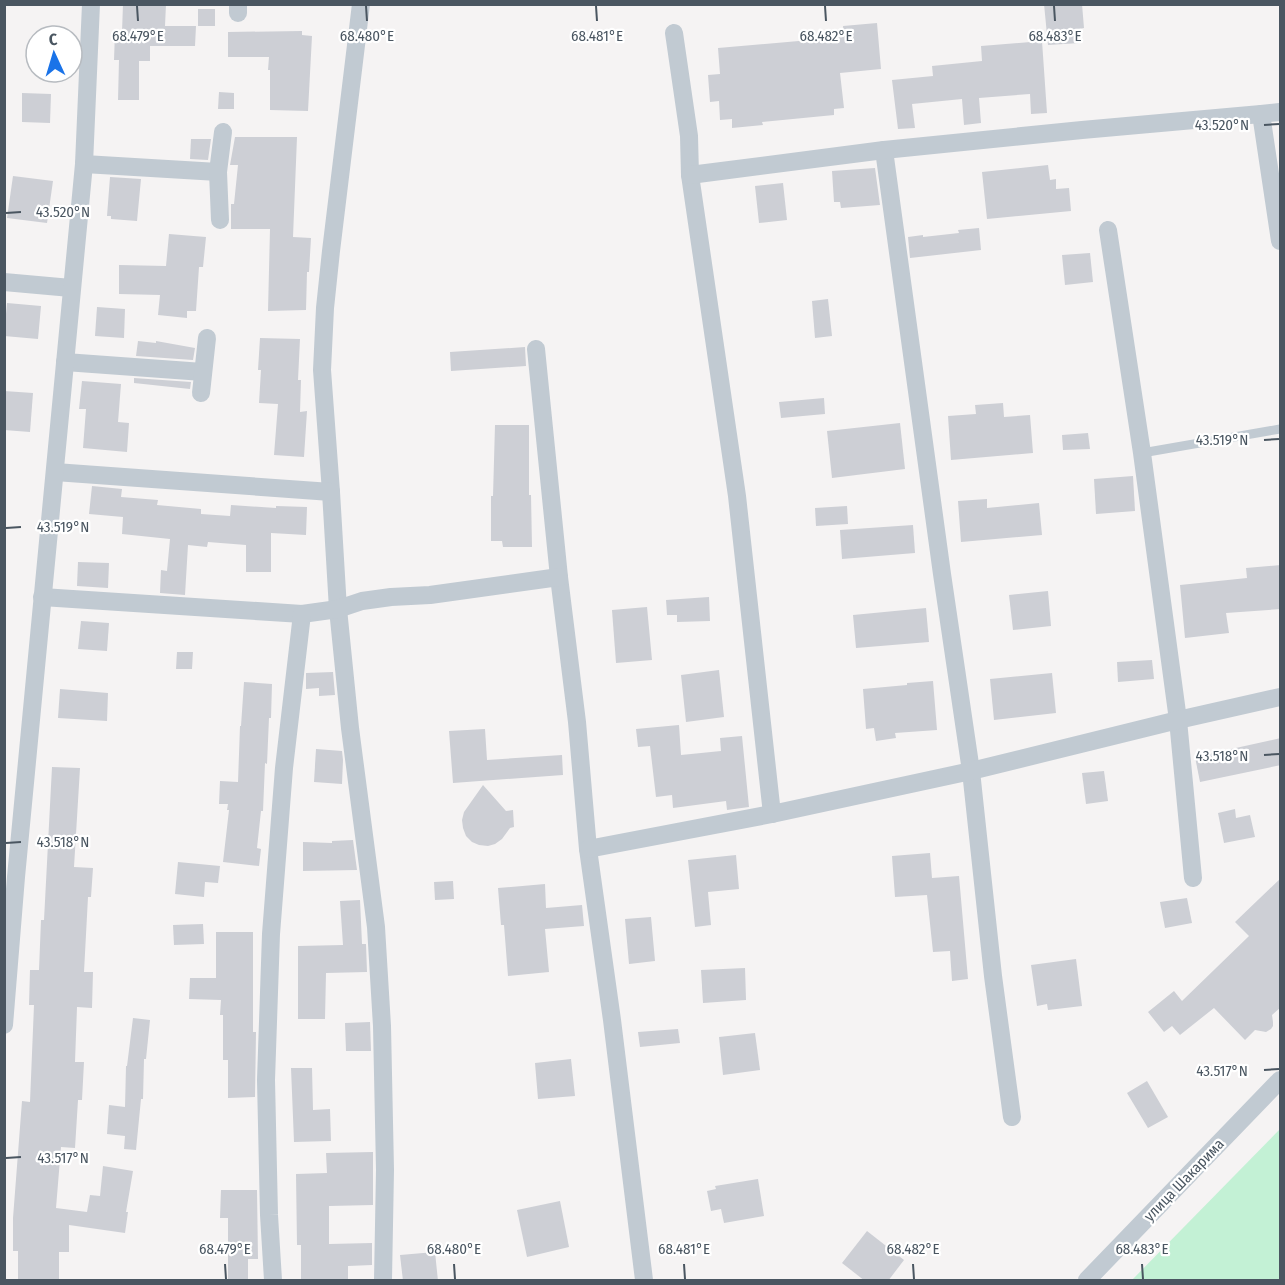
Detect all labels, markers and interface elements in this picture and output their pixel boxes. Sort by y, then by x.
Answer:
north arrow [24,24,84,84]
text: 68.479°E [112,27,164,45]
text: 68.480°E [340,27,394,45]
text: 68.481°E [571,27,623,45]
text: 68.482°E [800,27,852,45]
text: 68.483°E [1028,27,1082,45]
text: С [48,30,58,49]
text: 43.520°N [1195,116,1249,134]
text: 43.520°N [36,203,90,221]
text: 43.519°N [1196,431,1248,449]
text: 43.519°N [37,518,89,536]
text: 43.518°N [1196,747,1248,765]
text: 43.518°N [37,833,89,851]
text: 43.517°N [1196,1062,1248,1080]
street label: улица Шакарима [1140,1135,1228,1225]
text: 43.517°N [37,1149,89,1167]
text: 68.479°E [199,1240,251,1258]
text: 68.480°E [427,1240,481,1258]
text: 68.481°E [658,1240,710,1258]
text: 68.482°E [887,1240,939,1258]
text: 68.483°E [1115,1240,1169,1258]

